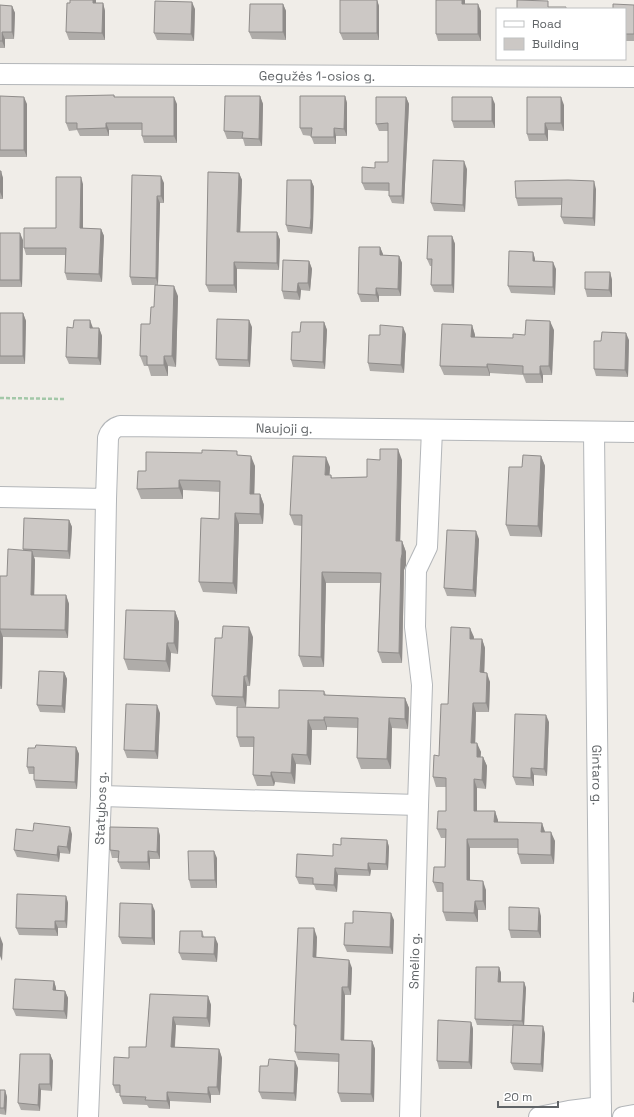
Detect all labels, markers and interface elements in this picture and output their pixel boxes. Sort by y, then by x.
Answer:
legend [496,8,626,60]
text: Road [532,16,561,32]
text: Building [532,36,579,52]
street label: Gegužės 1-osios g. [259,67,375,84]
street label: Naujoji g. [256,419,312,437]
street label: Gintaro g. [589,745,606,805]
street label: Statybos g. [91,772,110,845]
street label: Smėlio g. [405,933,423,989]
scale bar [498,1083,558,1109]
text: 20 m [504,1089,532,1105]

